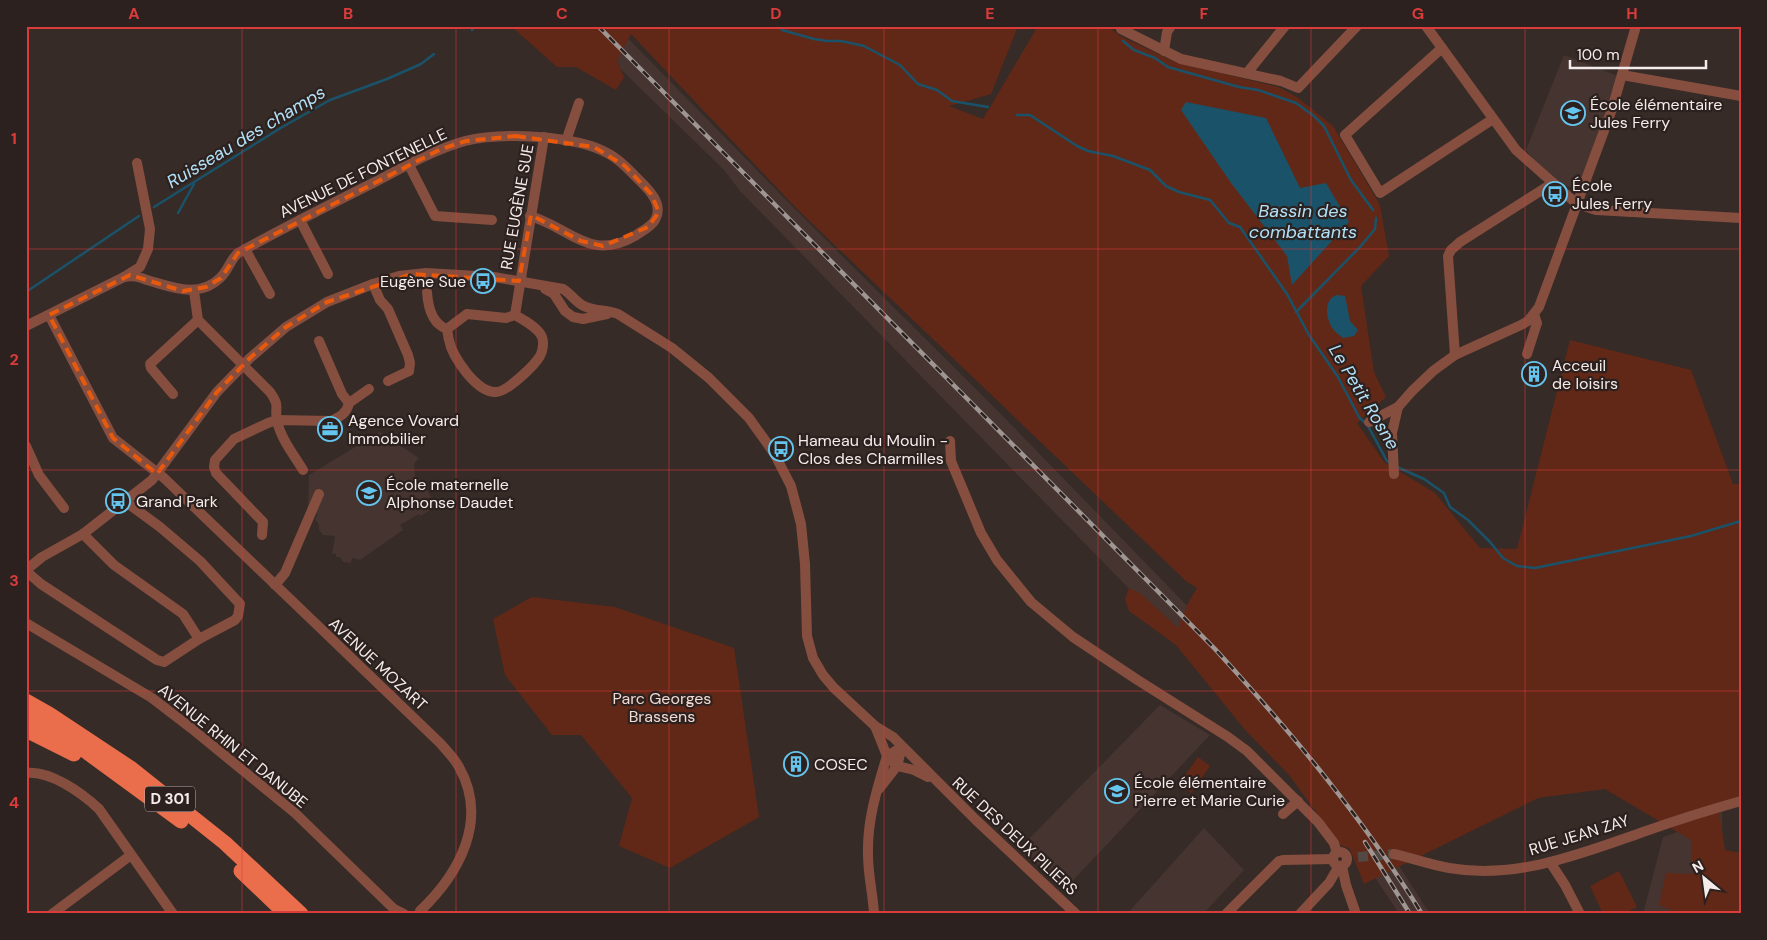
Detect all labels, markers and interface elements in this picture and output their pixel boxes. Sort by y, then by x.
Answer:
text: A [128,3,140,24]
text: B [343,3,353,24]
text: C [556,3,568,24]
text: D [770,3,782,24]
text: E [985,3,995,24]
text: F [1200,3,1209,24]
text: G [1412,3,1424,24]
text: H [1626,3,1638,24]
scale bar [1570,38,1706,70]
text: 100 m [1577,45,1620,65]
water label: Ruisseau des champs [162,80,330,194]
place label: École élémentaire Jules Ferry [1590,94,1722,133]
school or university icon: École élémentaire Jules Ferry [1560,100,1586,126]
street label: AVENUE DE FONTENELLE [276,123,450,223]
text: 1 [11,128,17,149]
street label: RUE EUGÈNE SUE [496,143,538,271]
place label: École Jules Ferry [1572,175,1652,214]
bus stop icon: École Jules Ferry [1542,181,1568,207]
water label: Bassin des combattants [1249,199,1357,244]
bus stop icon: Eugène Sue [470,268,496,294]
place label: Eugène Sue [380,271,466,292]
water label: Le Petit Rosne [1323,340,1405,454]
text: 2 [9,349,19,370]
place label: Acceuil de loisirs [1552,355,1618,394]
building icon: Acceuil de loisirs [1521,361,1547,387]
place label: Agence Vovard Immobilier [348,410,459,449]
office icon: Agence Vovard Immobilier [317,416,343,442]
place label: Hameau du Moulin - Clos des Charmilles [798,430,948,469]
bus stop icon: Hameau du Moulin - Clos des Charmilles [768,436,794,462]
place label: École maternelle Alphonse Daudet [386,474,513,513]
school or university icon: École maternelle Alphonse Daudet [356,480,382,506]
bus stop icon: Grand Park [105,488,131,514]
place label: Grand Park [136,491,218,512]
text: 3 [9,570,19,591]
street label: AVENUE MOZART [324,613,432,715]
street label: AVENUE RHIN ET DANUBE [154,679,312,813]
park label: Parc Georges Brassens [613,688,711,727]
building icon: COSEC [783,751,809,777]
place label: COSEC [814,754,868,775]
street label: RUE DES DEUX PILIERS [948,772,1082,900]
place label: École élémentaire Pierre et Marie Curie [1134,772,1285,811]
school or university icon: École élémentaire Pierre et Marie Curie [1104,778,1130,804]
road number: D 301 [145,786,195,812]
text: 4 [9,792,19,813]
street label: RUE JEAN ZAY [1526,810,1632,860]
north arrow [1680,852,1730,902]
text: N [1689,856,1707,877]

